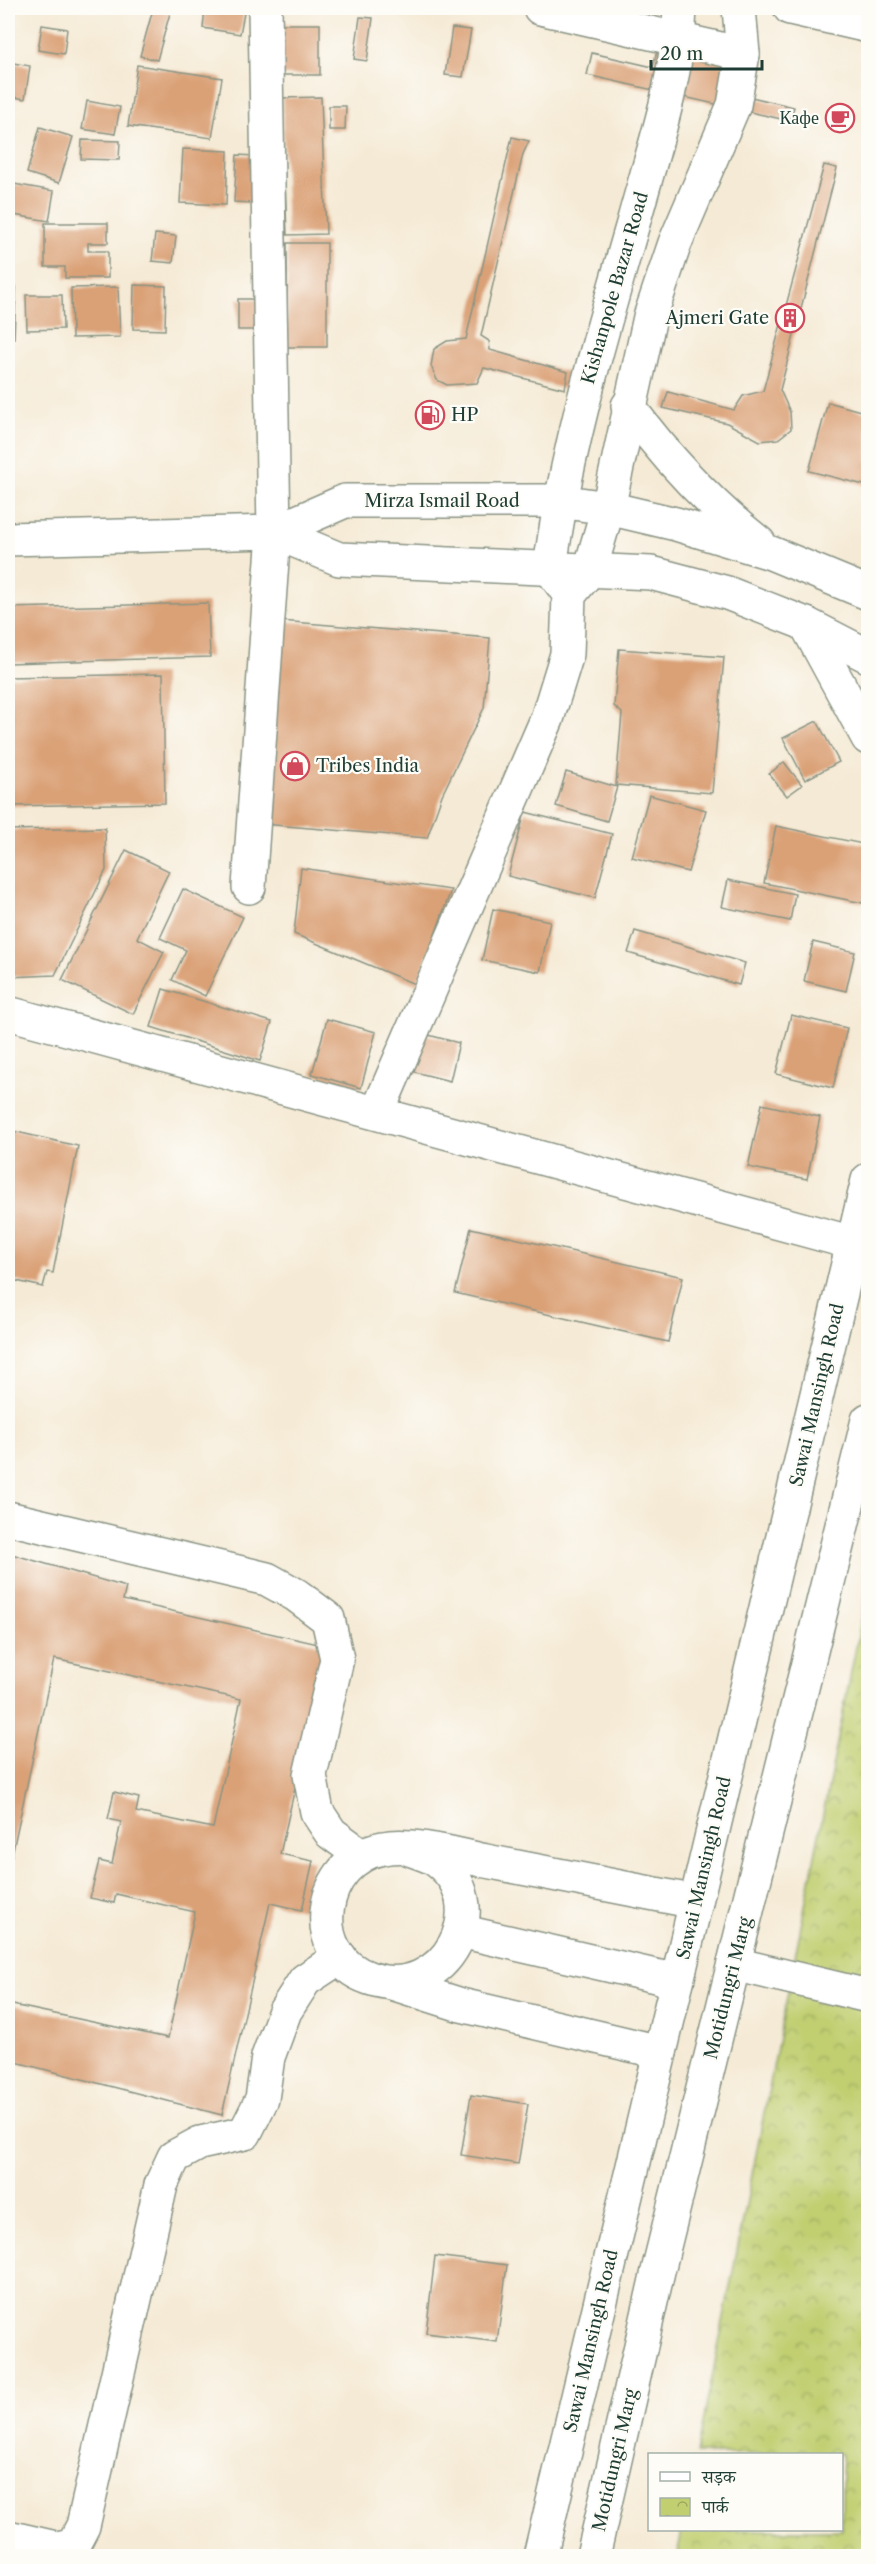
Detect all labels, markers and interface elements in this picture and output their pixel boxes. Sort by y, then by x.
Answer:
scale bar [651,33,762,71]
text: 20 m [660,43,704,65]
cafe icon: Кафе [824,102,856,134]
place label: Кафе [780,107,819,129]
street label: Kishanpole Bazar Road [577,189,653,387]
building icon: Ajmeri Gate [774,302,806,334]
place label: Ajmeri Gate [664,307,769,329]
fuel station icon: HP [414,399,446,431]
place label: HP [451,404,478,426]
street label: Mirza Ismail Road [364,490,520,512]
shop icon: Tribes India [279,750,311,782]
place label: Tribes India [316,755,420,777]
street label: Sawai Mansingh Road [785,1301,849,1489]
street label: Sawai Mansingh Road [672,1774,736,1962]
street label: Motidungri Marg [700,1914,756,2061]
street label: Sawai Mansingh Road [559,2247,623,2435]
street label: Motidungri Marg [588,2386,642,2534]
legend [648,2453,843,2531]
text: सड़क [701,2466,737,2488]
text: पार्क [701,2496,730,2518]

